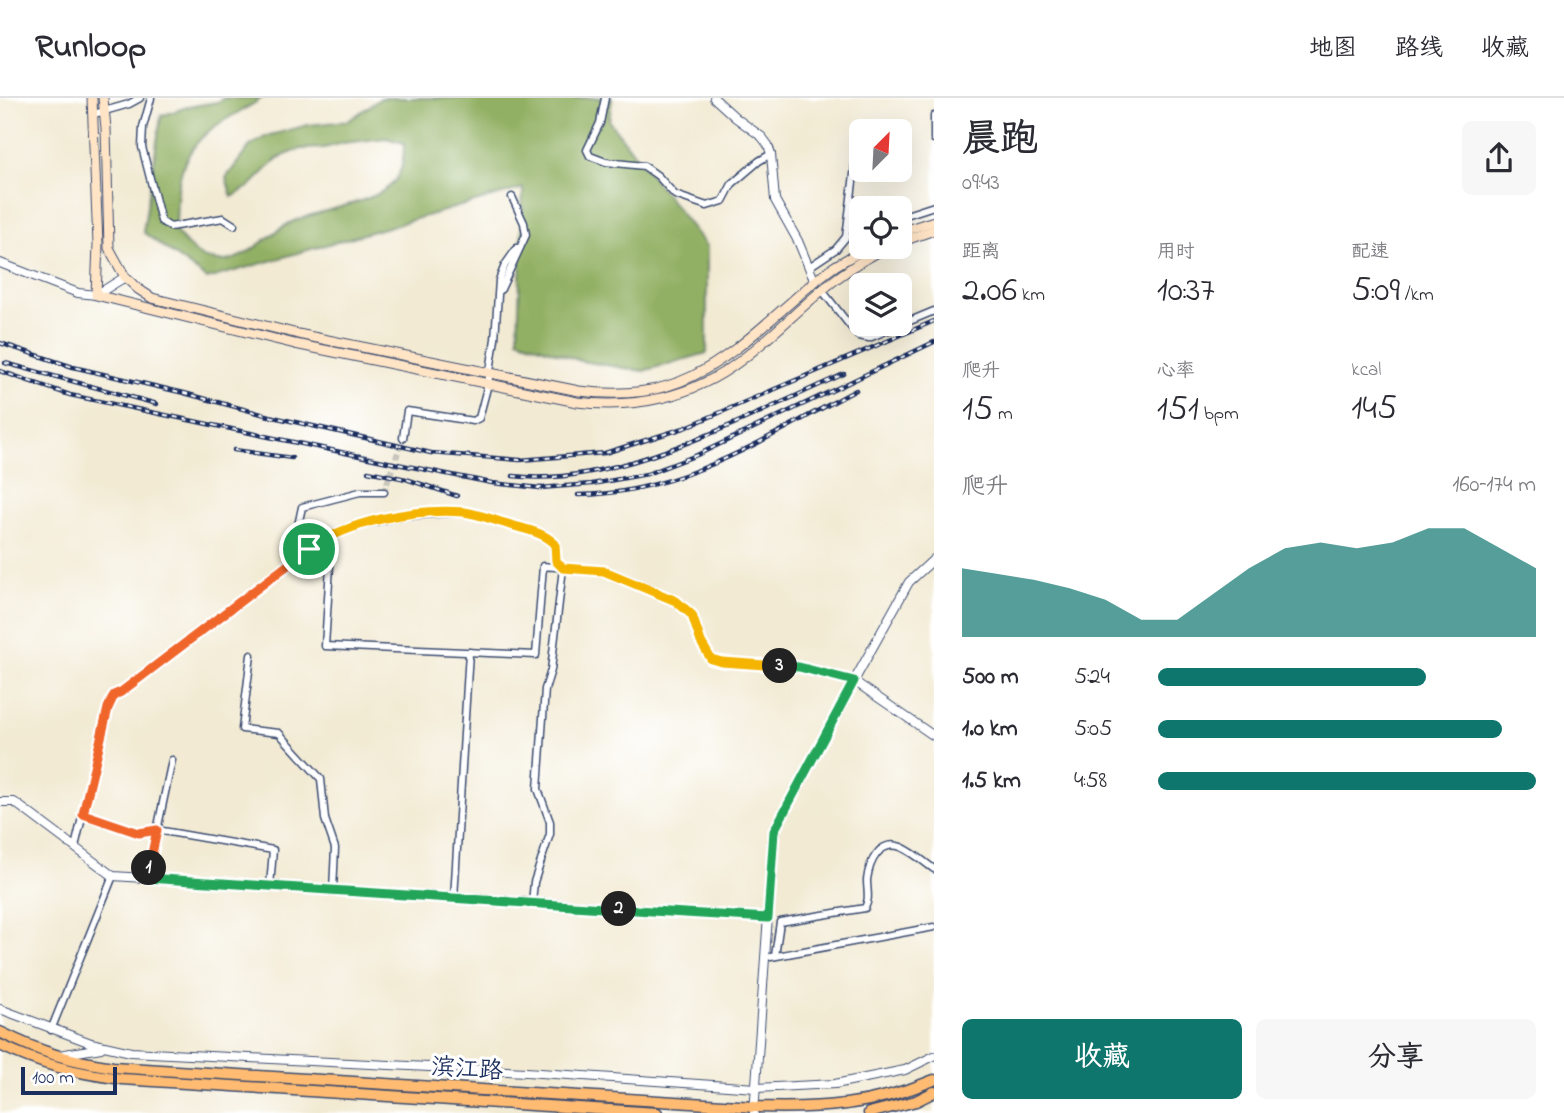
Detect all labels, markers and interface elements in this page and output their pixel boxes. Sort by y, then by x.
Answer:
text: Runloop [35,24,146,72]
text: 地图 [1309,32,1357,67]
text: 路线 [1395,32,1443,67]
text: 收藏 [1481,32,1529,67]
text: 晨跑 [962,113,1038,169]
north arrow [849,119,912,182]
map controls [849,119,912,336]
button: share [1462,121,1536,195]
text: 09:43 [962,167,1000,200]
button: locate [849,196,912,259]
text: 距离 [962,239,1000,266]
text: 用时 [1157,239,1195,266]
text: 配速 [1351,239,1389,266]
text: 2.06 [962,266,1017,317]
text: 10:37 [1157,266,1215,317]
text: 5:09 [1351,266,1400,317]
button: layers [849,273,912,336]
text: km [1017,282,1045,309]
text: /km [1400,282,1434,309]
text: kcal [1351,357,1382,384]
text: 爬升 [962,358,1000,385]
text: 心率 [1157,358,1195,385]
text: 145 [1351,384,1397,435]
text: 15 [962,385,993,436]
text: 151 [1157,385,1199,436]
text: m [993,401,1013,428]
text: bpm [1199,401,1239,428]
text: 160–174 m [1452,469,1536,502]
text: 爬升 [962,471,1008,504]
pin [279,519,339,579]
icon: arrive [290,530,328,568]
pin: 3 [762,648,798,684]
text: 3 [776,652,783,679]
text: 500 m [962,661,1019,694]
text: 5:24 [1074,661,1110,694]
text: 1.0 km [962,713,1018,746]
text: 5:05 [1074,713,1112,746]
text: 1.5 km [962,765,1021,798]
text: 4:58 [1074,765,1107,798]
pin: 1 [132,850,166,886]
text: 1 [145,854,152,881]
pin: 2 [602,892,636,926]
text: 2 [614,895,623,922]
button: 收藏 [962,1019,1242,1099]
button: 分享 [1256,1019,1536,1099]
street label: 滨江路 [430,1051,504,1090]
scale bar [21,1064,117,1096]
text: 100 m [32,1065,74,1092]

